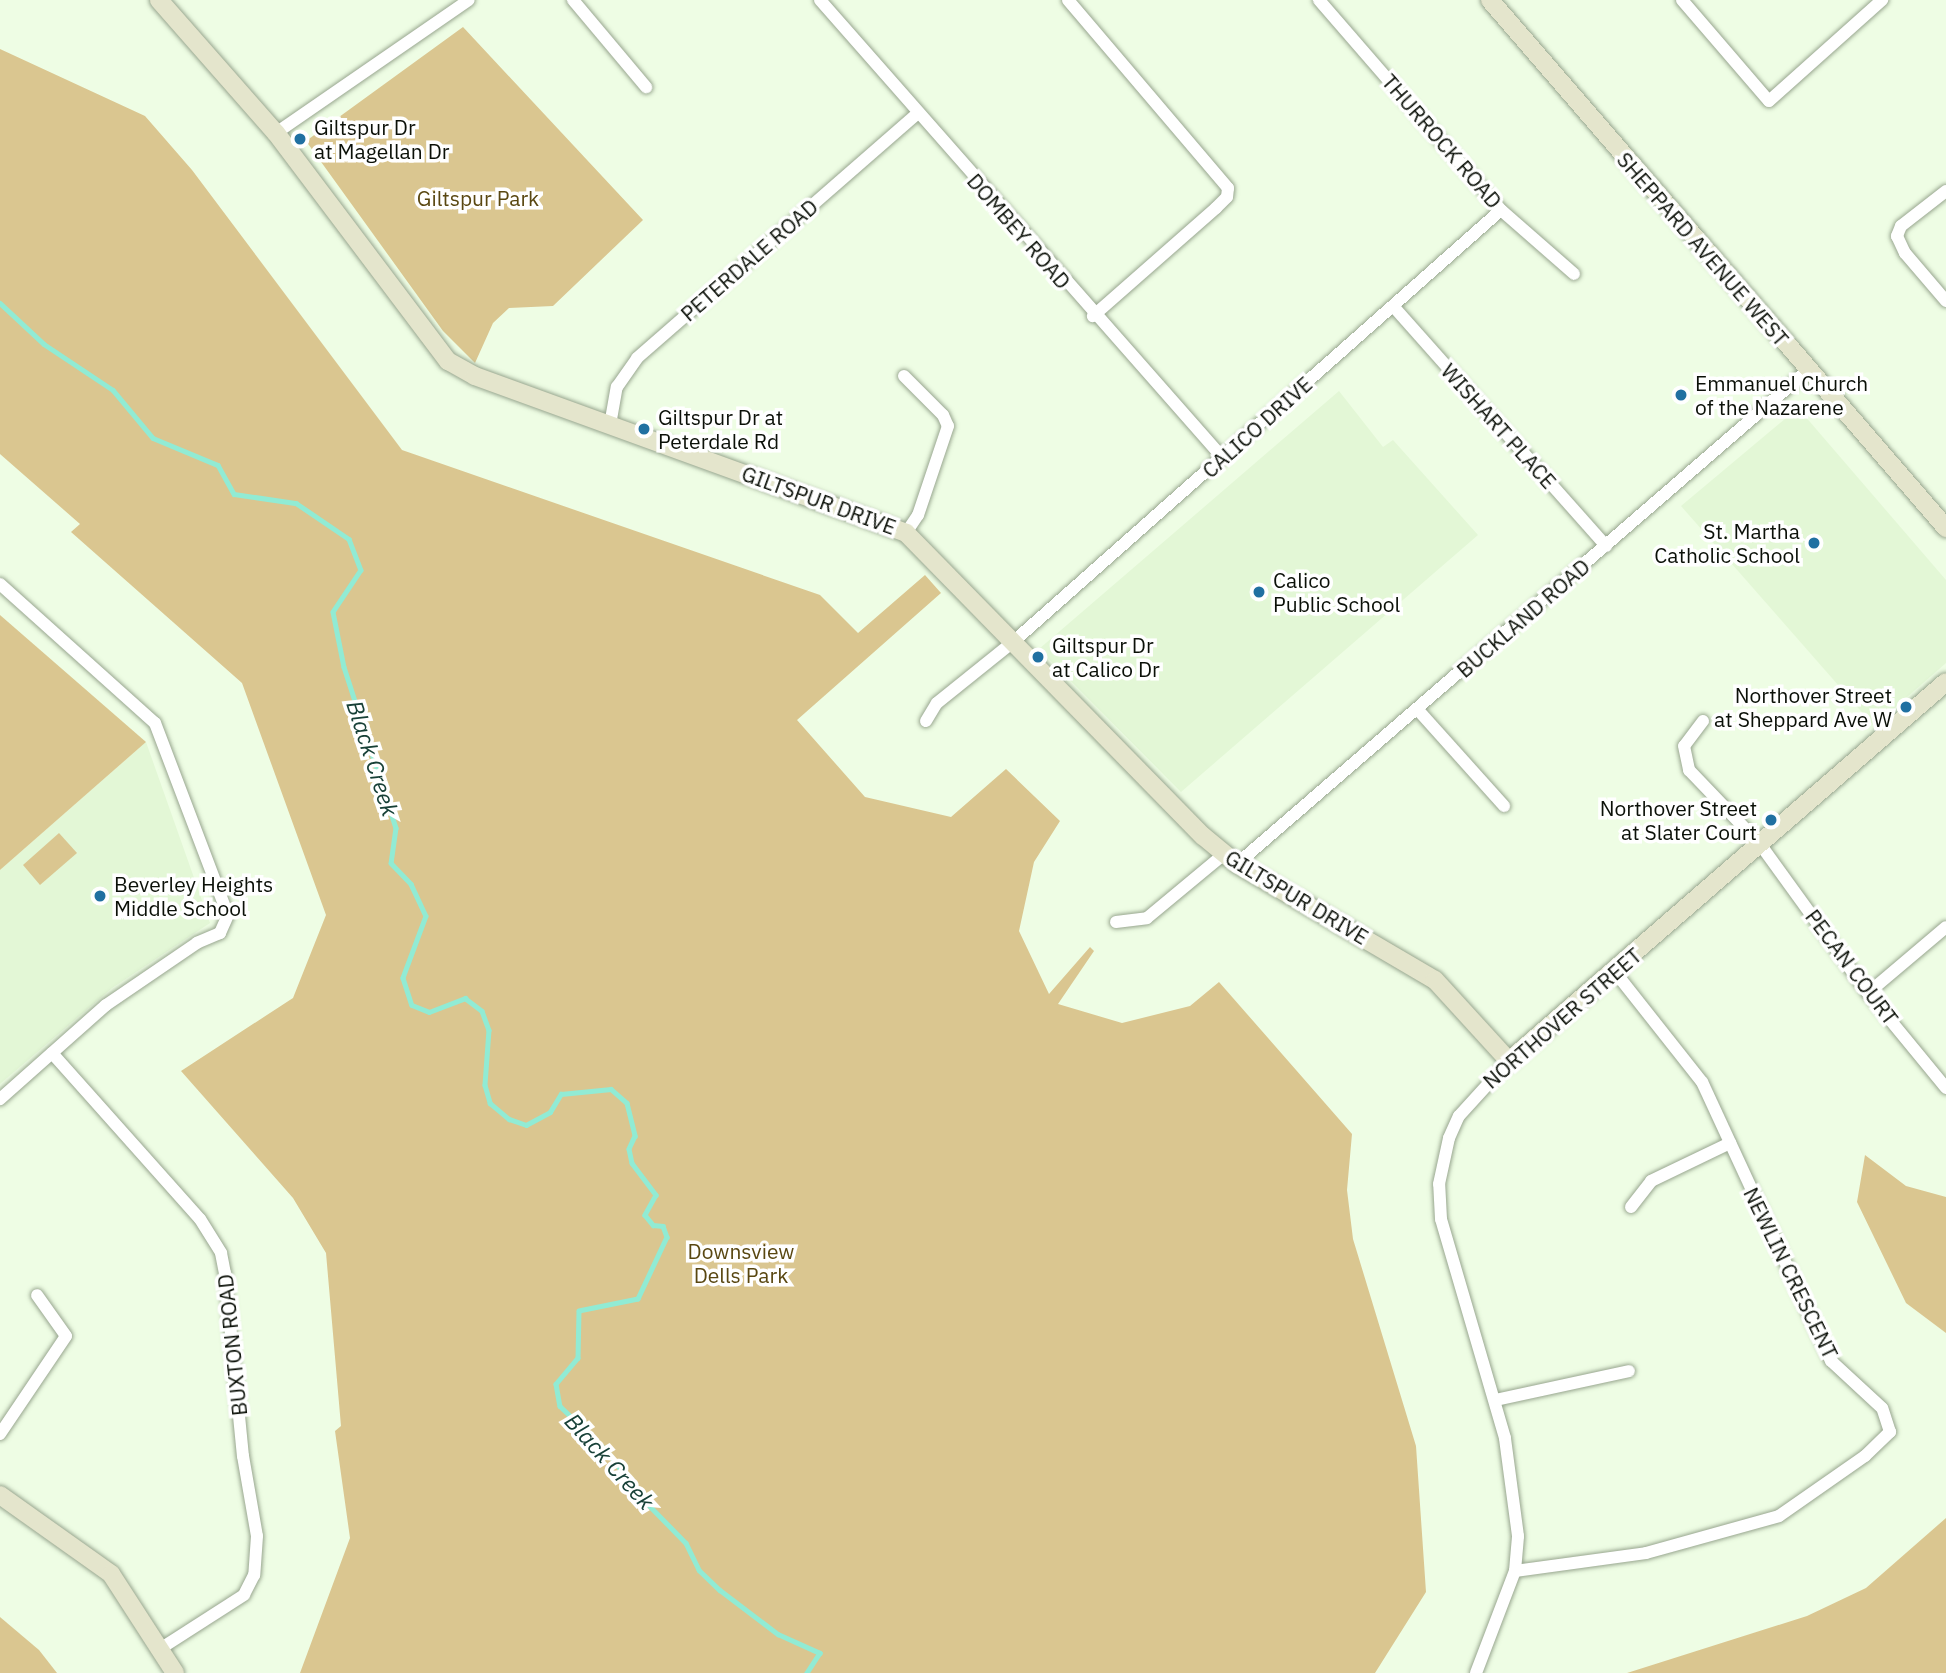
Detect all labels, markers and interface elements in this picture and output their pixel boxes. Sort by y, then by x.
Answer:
street label: THURROCK ROAD [1377,69,1507,213]
place label: Giltspur Dr at Magellan Dr [314,114,450,164]
marker: Giltspur Dr at Magellan Dr [292,131,308,147]
street label: SHEPPARD AVENUE WEST [1612,147,1794,351]
street label: DOMBEY ROAD [962,168,1076,294]
park label: Giltspur Park [417,185,539,211]
street label: PETERDALE ROAD [675,194,823,326]
street label: WISHART PLACE [1436,358,1562,494]
place label: Emmanuel Church of the Nazarene [1695,370,1868,420]
street label: CALICO DRIVE [1197,371,1317,483]
marker: Emmanuel Church of the Nazarene [1673,387,1689,403]
place label: Giltspur Dr at Peterdale Rd [658,404,783,454]
marker: Giltspur Dr at Peterdale Rd [636,421,652,437]
street label: GILTSPUR DRIVE [738,460,900,540]
place label: St. Martha Catholic School [1654,518,1800,568]
marker: St. Martha Catholic School [1806,535,1822,551]
street label: BUCKLAND ROAD [1451,553,1595,683]
place label: Calico Public School [1273,567,1400,617]
marker: Calico Public School [1251,584,1267,600]
place label: Giltspur Dr at Calico Dr [1052,632,1160,682]
marker: Giltspur Dr at Calico Dr [1030,649,1046,665]
place label: Northover Street at Sheppard Ave W [1714,682,1892,732]
water label: Black Creek [341,697,405,819]
marker: Northover Street at Sheppard Ave W [1898,699,1914,715]
place label: Northover Street at Slater Court [1600,795,1757,845]
marker: Northover Street at Slater Court [1763,812,1779,828]
street label: GILTSPUR DRIVE [1221,844,1373,950]
place label: Beverley Heights Middle School [114,871,273,921]
marker: Beverley Heights Middle School [92,888,108,904]
street label: PECAN COURT [1800,904,1904,1030]
street label: NORTHOVER STREET [1478,942,1646,1094]
street label: NEWLIN CRESCENT [1739,1183,1843,1363]
park label: Downsview Dells Park [688,1238,794,1288]
street label: BUXTON ROAD [212,1273,252,1417]
water label: Black Creek [560,1407,660,1515]

